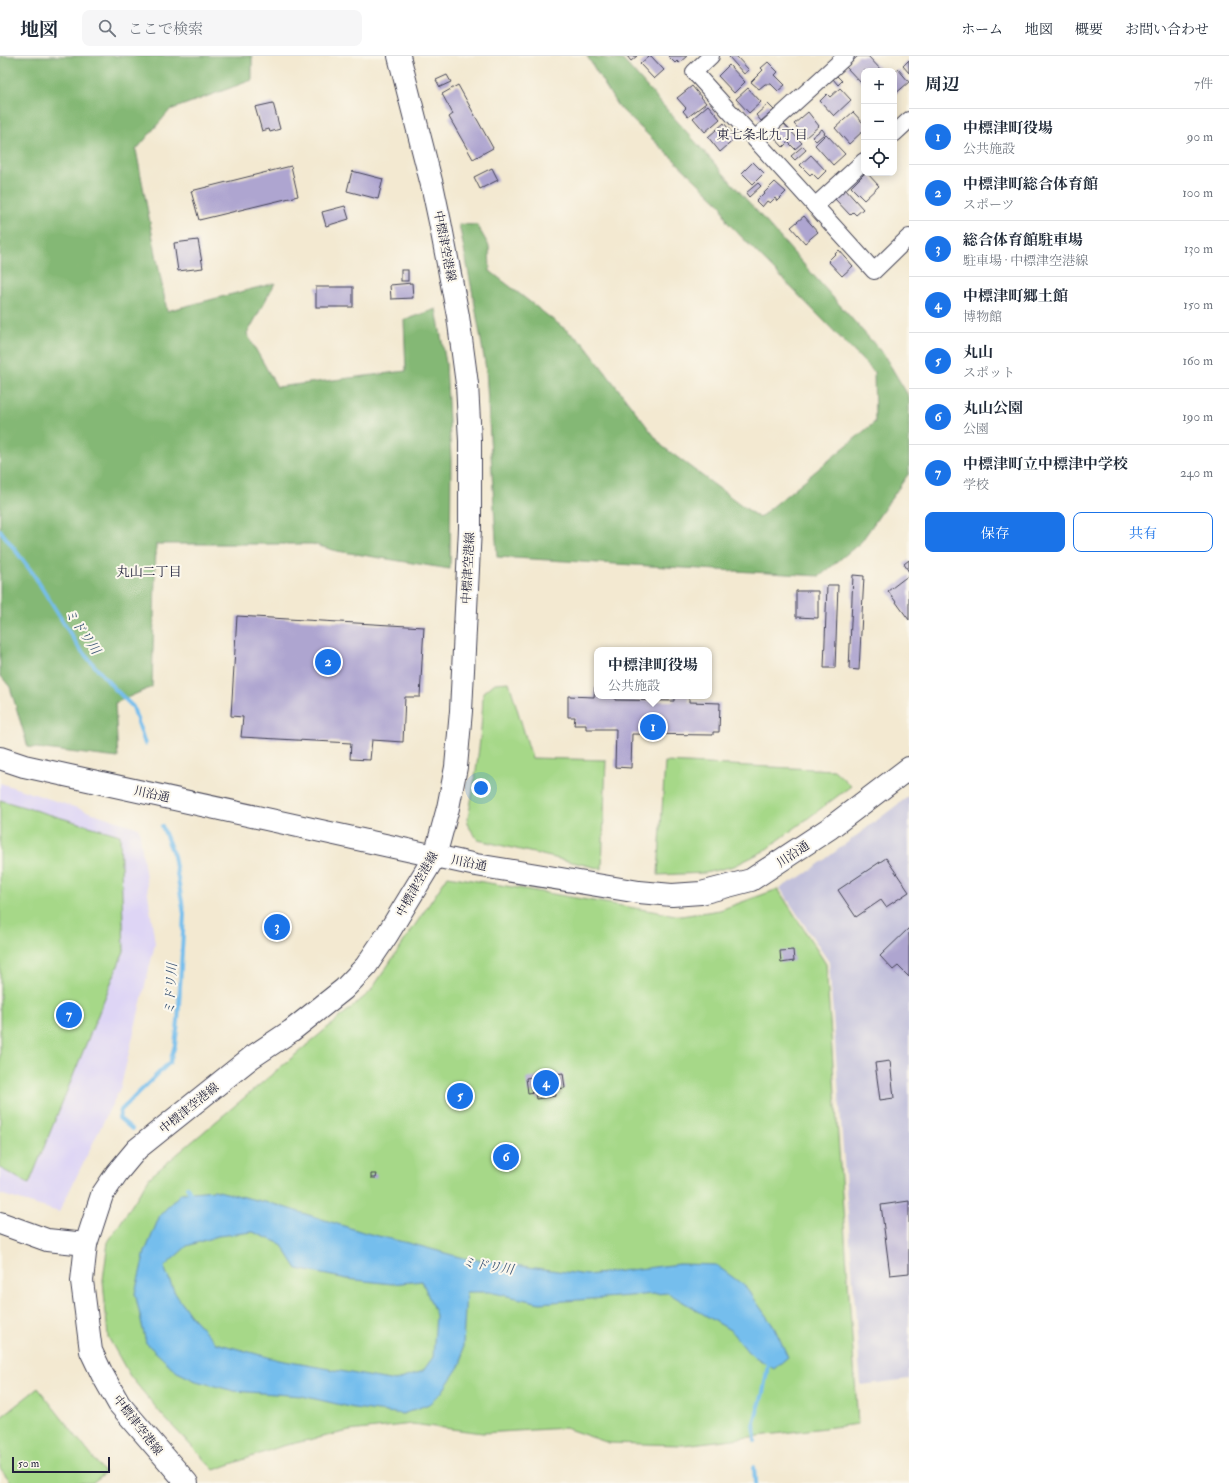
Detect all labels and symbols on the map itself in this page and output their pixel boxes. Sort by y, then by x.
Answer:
district label: 東七条北九丁目 [716,127,808,143]
street label: 中標津空港線 [430,209,459,283]
street label: 中標津空港線 [459,532,478,604]
district label: 丸山二丁目 [116,564,182,580]
water label: ミドリ川 [61,606,105,659]
pin: 2 [315,647,341,677]
pin: 1 [640,712,666,742]
your location [471,778,491,798]
street label: 川沿通 [133,783,171,806]
street label: 川沿通 [774,838,812,871]
street label: 中標津空港線 [393,849,441,919]
street label: 川沿通 [450,853,488,874]
pin: 3 [264,912,290,942]
water label: ミドリ川 [162,961,180,1015]
pin: 7 [56,1000,82,1030]
pin: 4 [533,1068,559,1098]
street label: 中標津空港線 [157,1080,222,1137]
pin: 5 [447,1081,473,1111]
pin: 6 [493,1142,519,1172]
water label: ミドリ川 [461,1254,517,1278]
street label: 中標津空港線 [110,1392,166,1458]
scale bar [12,1455,110,1474]

